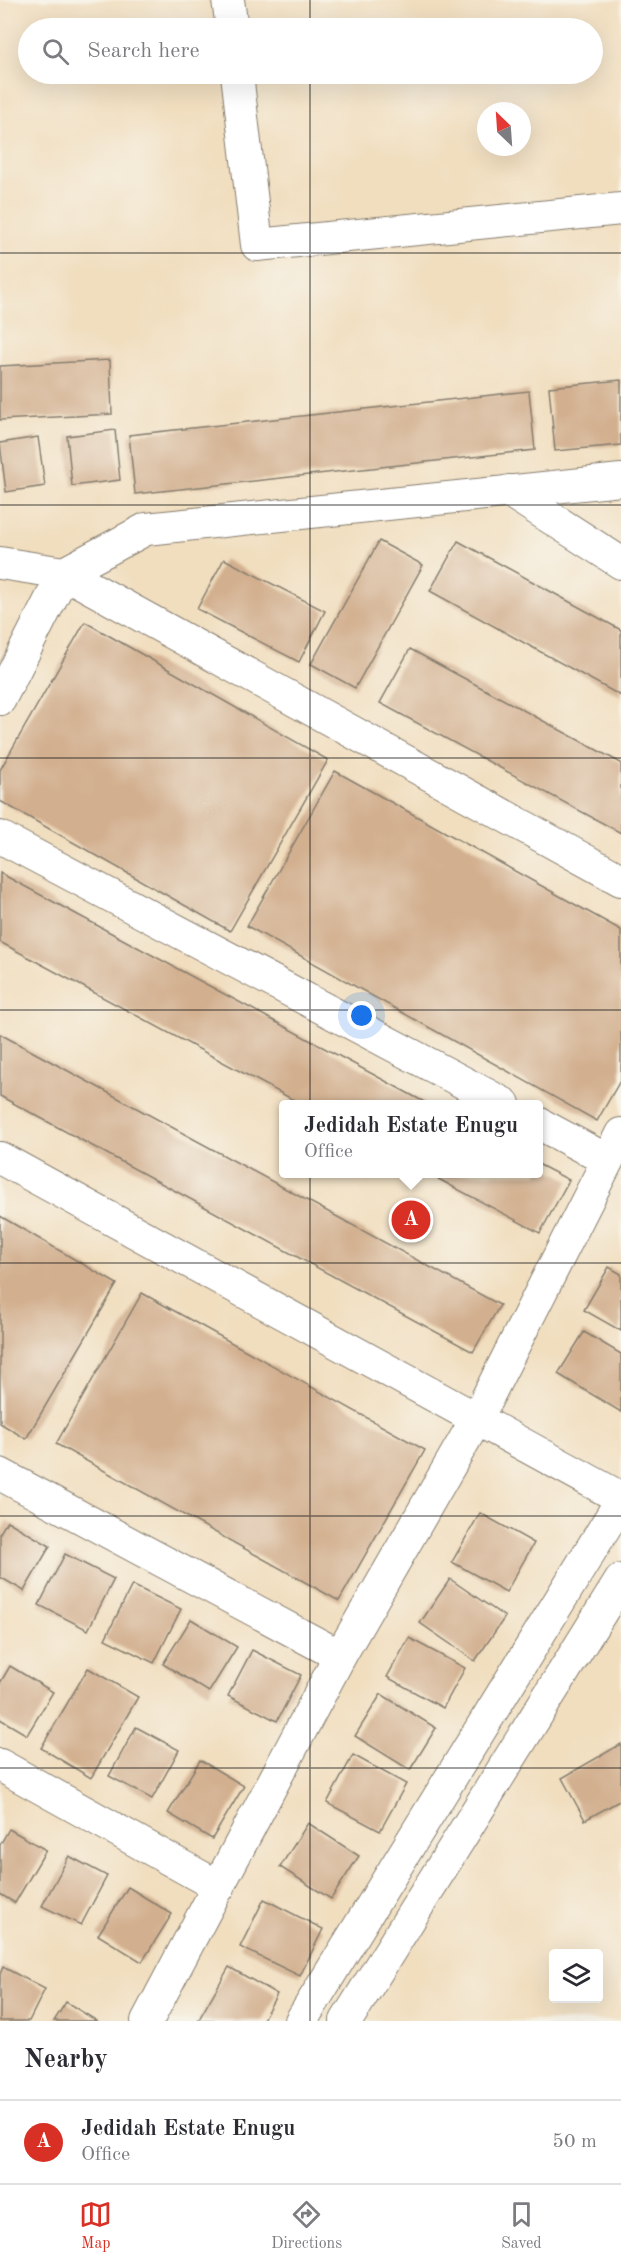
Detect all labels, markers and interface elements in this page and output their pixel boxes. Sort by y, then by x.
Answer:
search box [18,18,603,84]
icon: search [39,35,72,68]
text: Search here [87,40,200,62]
north arrow [477,102,531,156]
your location [347,1001,376,1030]
popup [279,1100,543,1178]
text: Jedidah Estate Enugu [304,1115,518,1137]
text: Office [304,1142,353,1162]
pin: A [392,1198,430,1242]
map controls [549,1949,603,2003]
button: layers [549,1949,603,2003]
text: Nearby [24,2047,108,2073]
text: Jedidah Estate Enugu [81,2118,295,2140]
text: A [36,2132,51,2152]
text: 50 m [552,2132,597,2152]
text: Office [81,2145,130,2165]
tab: Map [79,2198,112,2254]
tab: Directions [271,2198,342,2254]
tab: Saved [501,2198,542,2254]

